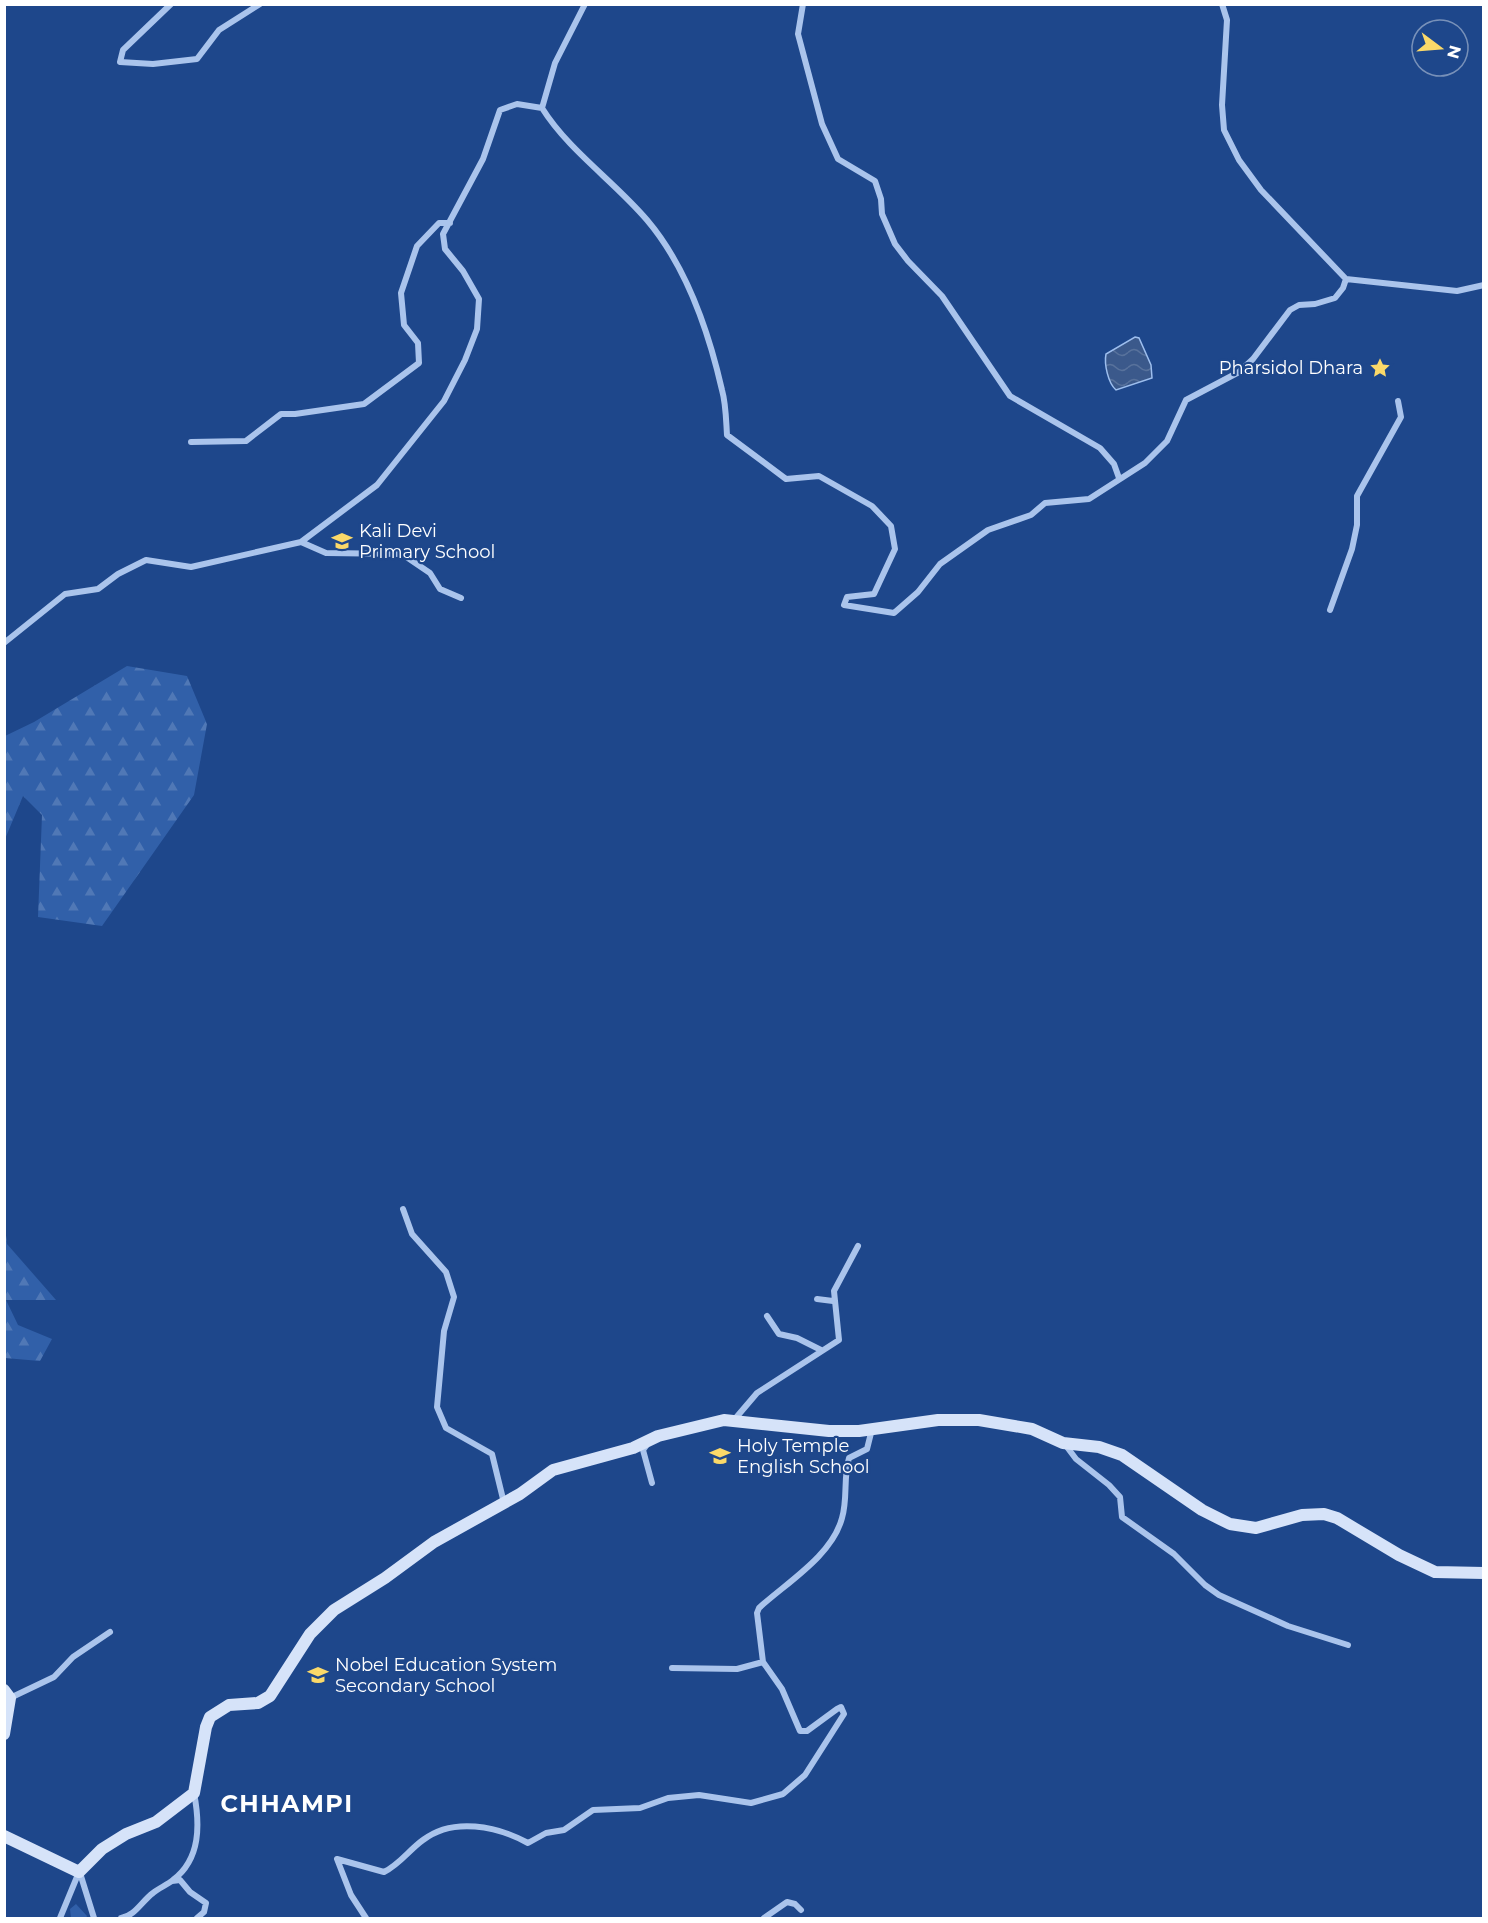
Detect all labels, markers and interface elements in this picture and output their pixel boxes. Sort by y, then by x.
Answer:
north arrow [1410,18,1470,78]
text: N [1443,43,1465,61]
place icon: Pharsidol Dhara [1368,356,1392,380]
place label: Pharsidol Dhara [1219,357,1363,379]
place label: Kali Devi Primary School [359,520,495,563]
school or university icon: Kali Devi Primary School [330,529,354,553]
place label: Holy Temple English School [737,1435,870,1478]
school or university icon: Holy Temple English School [708,1444,732,1468]
place label: Nobel Education System Secondary School [335,1654,557,1697]
school or university icon: Nobel Education System Secondary School [306,1663,330,1687]
district label: CHHAMPI [220,1789,354,1818]

